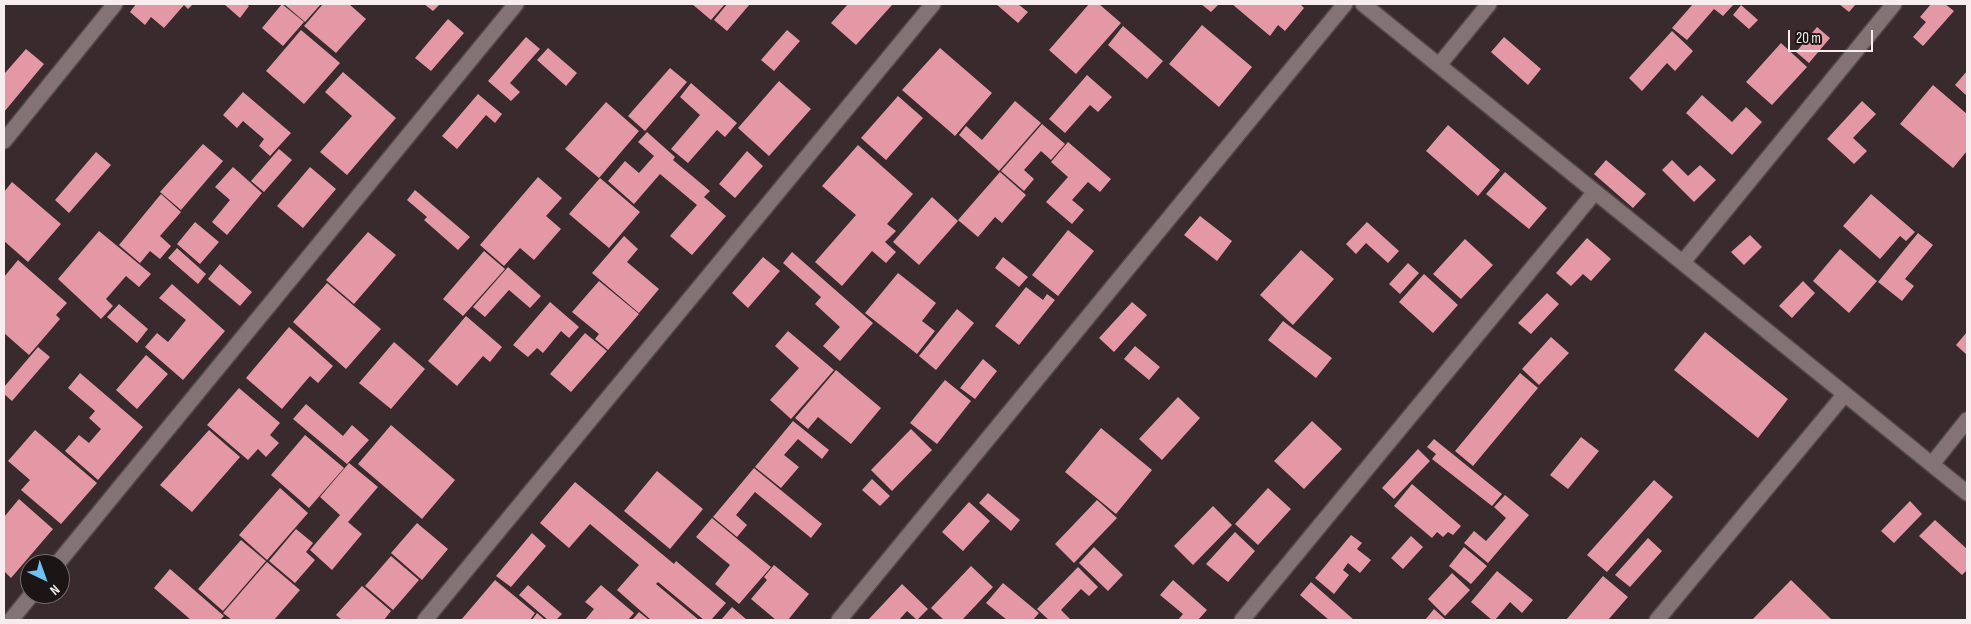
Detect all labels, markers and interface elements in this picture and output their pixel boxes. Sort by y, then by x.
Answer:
scale bar [1791,20,1876,52]
text: 20 m [1796,29,1821,48]
north arrow [20,554,70,604]
text: N [46,581,63,599]

